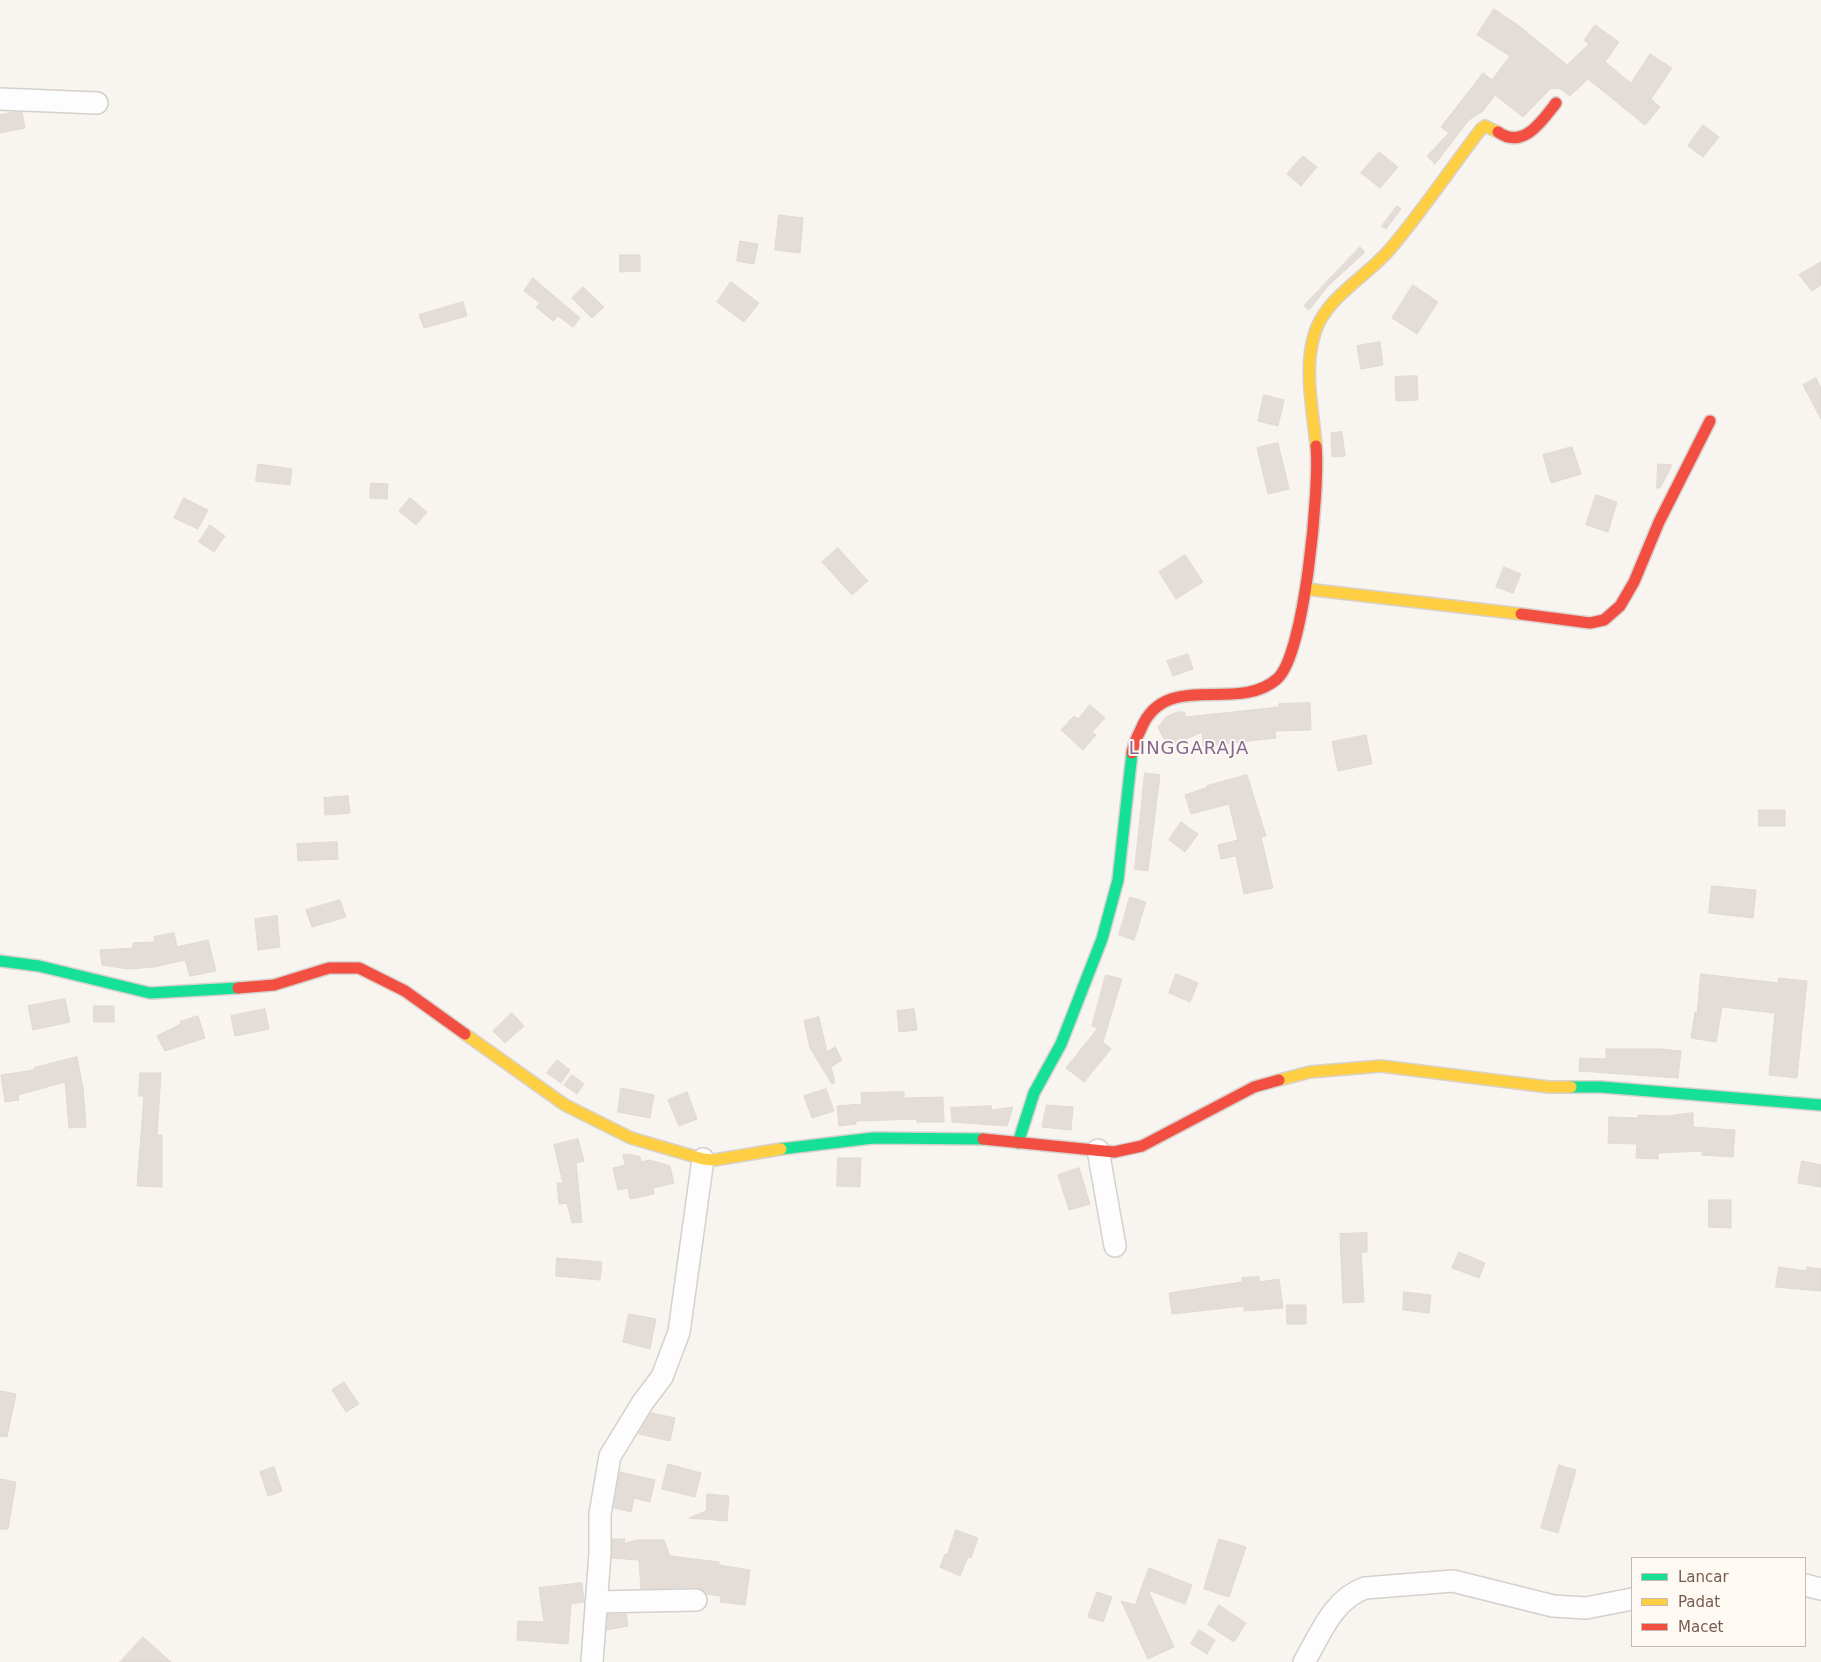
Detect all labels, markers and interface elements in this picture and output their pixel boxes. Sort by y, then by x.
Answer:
district label: LINGGARAJA [1128,738,1250,760]
legend [1631,1557,1806,1647]
text: Lancar [1678,1568,1729,1586]
text: Padat [1678,1593,1720,1611]
text: Macet [1678,1618,1724,1636]

